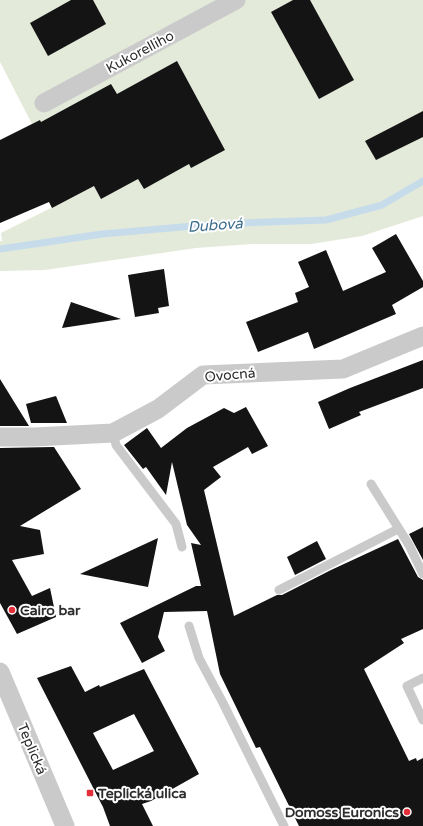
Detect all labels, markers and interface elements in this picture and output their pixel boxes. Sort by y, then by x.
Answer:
street label: Kukorelliho [103,27,177,77]
water label: Dubová [187,214,244,236]
street label: Ovocná [204,364,256,386]
place label: Cairo bar [20,602,81,619]
marker: Cairo bar [7,605,17,615]
street label: Teplická [14,721,50,777]
place label: Teplická ulica [97,785,187,802]
marker: Teplická ulica [85,788,95,798]
place label: Domoss Euronics [285,804,399,821]
marker: Domoss Euronics [402,807,412,817]

